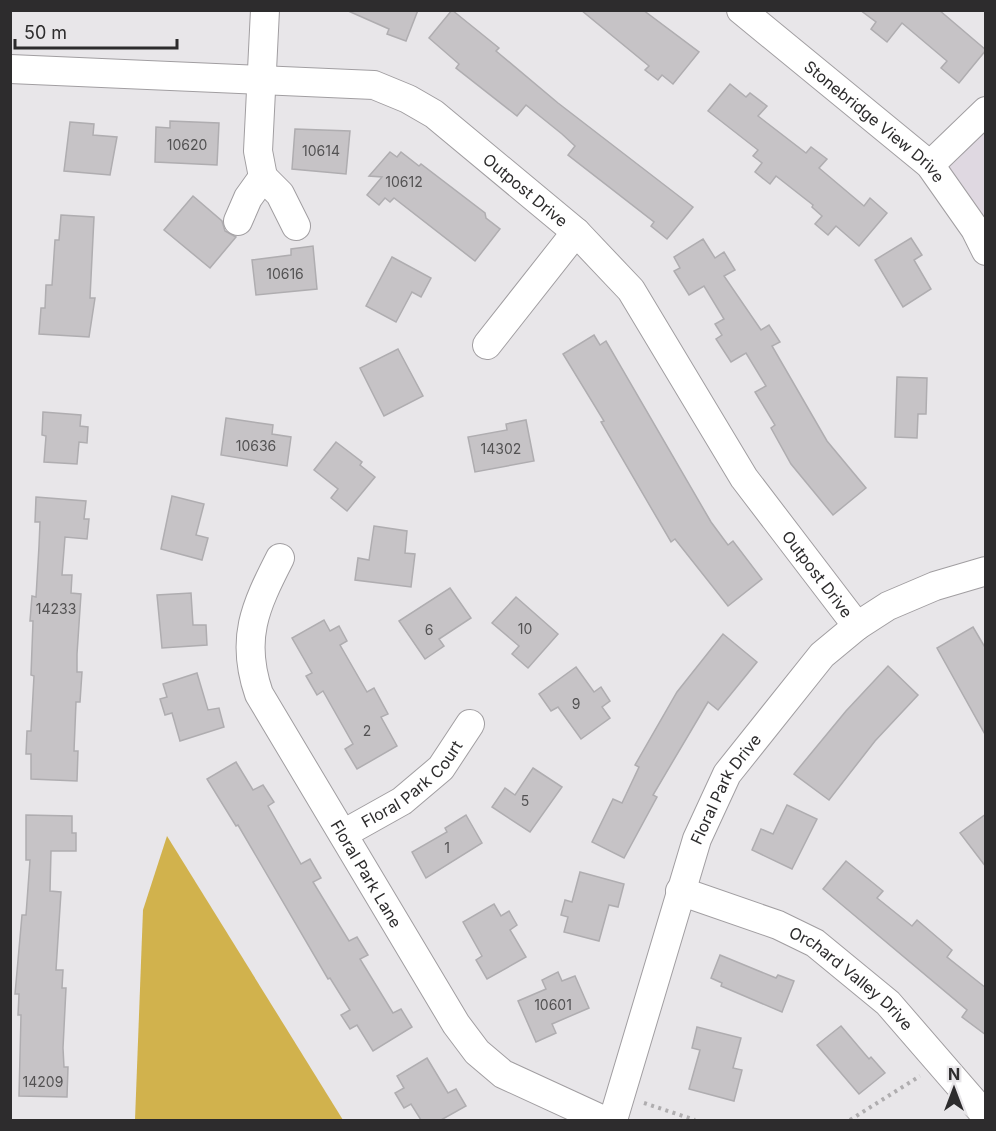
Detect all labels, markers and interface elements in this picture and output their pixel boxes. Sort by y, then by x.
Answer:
scale bar [15,12,177,50]
text: 50 m [24,22,67,43]
street label: Stonebridge View Drive [800,56,949,186]
house number: 10620 [167,136,207,153]
house number: 10614 [302,142,340,159]
street label: Outpost Drive [479,149,572,231]
house number: 10612 [385,173,423,190]
house number: 10616 [266,265,304,282]
house number: 10636 [236,437,276,454]
house number: 14302 [481,440,521,457]
street label: Outpost Drive [778,527,857,622]
house number: 14233 [36,600,76,617]
house number: 10 [518,620,532,637]
house number: 6 [425,621,433,638]
house number: 9 [572,695,580,712]
house number: 2 [363,722,371,739]
street label: Floral Park Drive [686,730,765,847]
street label: Floral Park Court [358,737,466,832]
house number: 5 [521,792,529,809]
street label: Floral Park Lane [326,816,406,931]
house number: 1 [444,839,450,856]
street label: Orchard Valley Drive [786,922,917,1035]
house number: 10601 [534,996,572,1013]
north arrow [924,1059,984,1119]
text: N [948,1064,960,1084]
house number: 14209 [23,1073,63,1090]

